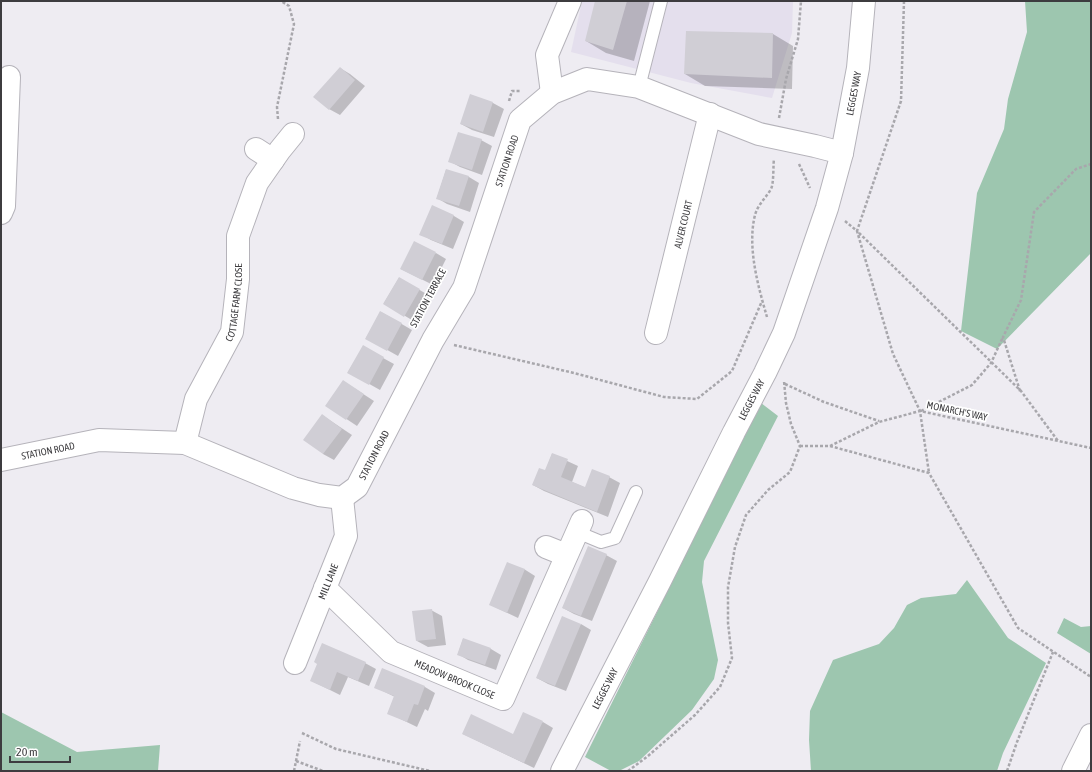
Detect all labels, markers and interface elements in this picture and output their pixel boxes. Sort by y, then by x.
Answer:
street label: LEGGES WAY [844,70,863,116]
street label: STATION ROAD [493,133,520,188]
street label: ALVER COURT [672,198,694,249]
street label: COTTAGE FARM CLOSE [223,263,244,343]
street label: STATION TERRACE [408,266,448,329]
street label: LEGGES WAY [736,377,767,422]
street label: MONARCH'S WAY [926,399,989,423]
street label: STATION ROAD [356,428,391,481]
street label: STATION ROAD [20,440,76,461]
street label: MILL LANE [316,561,340,601]
street label: MEADOW BROOK CLOSE [413,657,497,701]
street label: LEGGES WAY [590,666,620,711]
scale bar [10,738,70,764]
text: 20 m [16,745,38,759]

